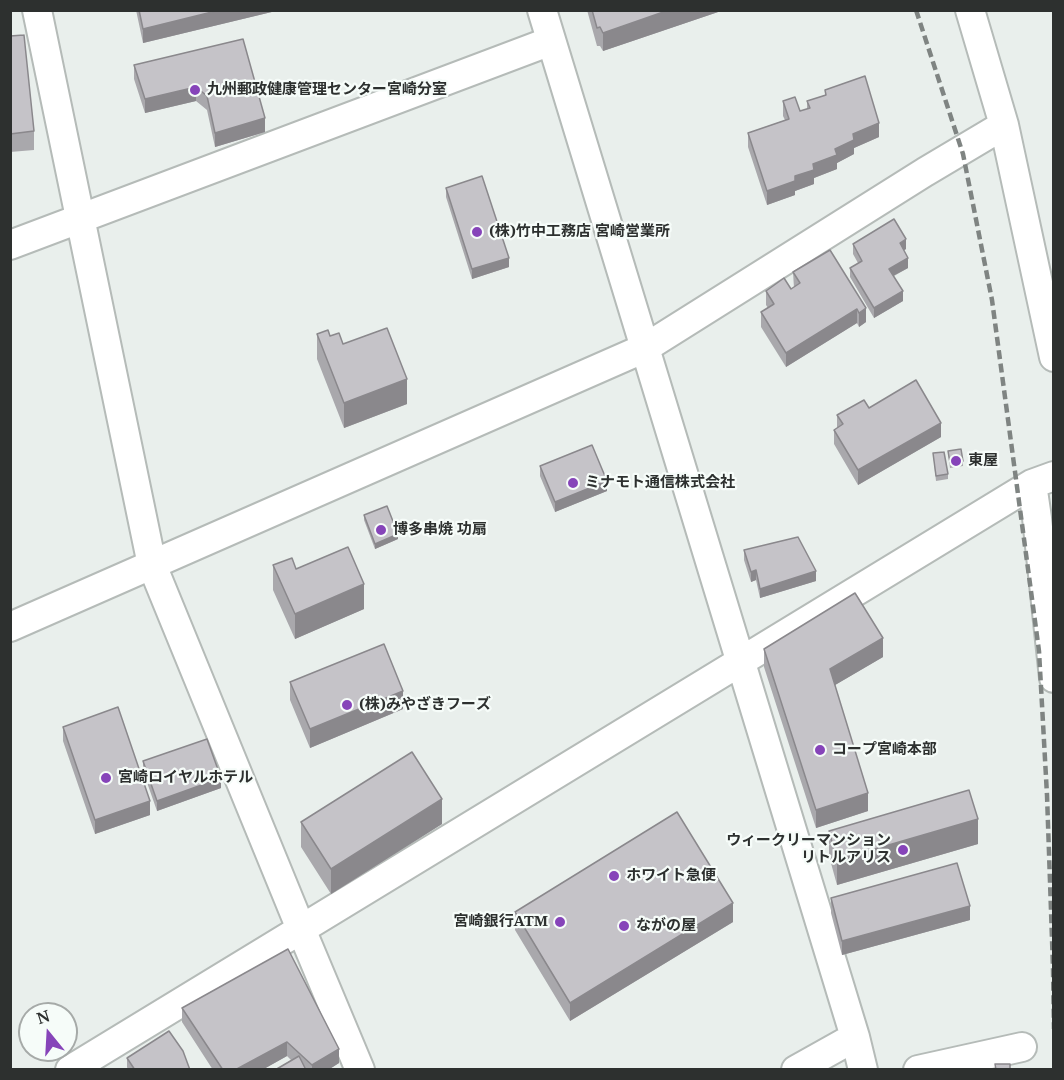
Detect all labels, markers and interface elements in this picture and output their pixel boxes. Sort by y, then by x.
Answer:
place label: 九州郵政健康管理センター宮崎分室 [207,81,447,99]
marker: 九州郵政健康管理センター宮崎分室 [188,83,202,97]
place label: (株)竹中工務店 宮崎営業所 [489,223,670,241]
marker: (株)竹中工務店 宮崎営業所 [470,225,484,239]
place label: 東屋 [968,452,998,470]
marker: 東屋 [949,454,963,468]
place label: ミナモト通信株式会社 [585,474,735,492]
marker: ミナモト通信株式会社 [566,476,580,490]
place label: 博多串焼 功扇 [393,521,487,539]
marker: 博多串焼 功扇 [374,523,388,537]
place label: (株)みやざきフーズ [359,696,491,714]
marker: (株)みやざきフーズ [340,698,354,712]
place label: コープ宮崎本部 [832,741,937,759]
marker: コープ宮崎本部 [813,743,827,757]
place label: 宮崎ロイヤルホテル [118,769,253,787]
marker: 宮崎ロイヤルホテル [99,771,113,785]
place label: ウィークリーマンション リトルアリス [726,832,891,867]
marker: ウィークリーマンション リトルアリス [896,843,910,857]
place label: ホワイト急便 [626,867,716,885]
marker: ホワイト急便 [607,869,621,883]
place label: 宮崎銀行ATM [454,913,548,931]
marker: 宮崎銀行ATM [553,915,567,929]
place label: ながの屋 [636,917,696,935]
marker: ながの屋 [617,919,631,933]
north arrow [18,1002,78,1062]
text: N [34,1004,52,1029]

